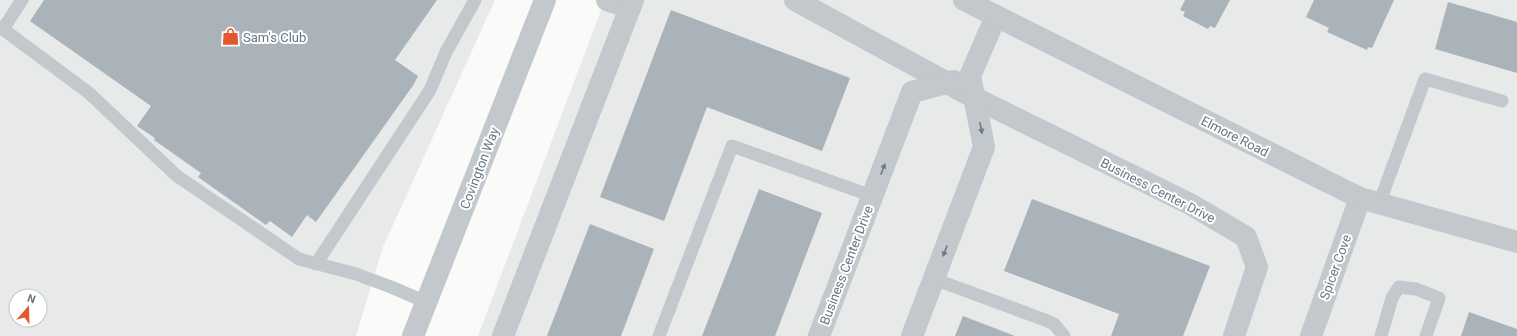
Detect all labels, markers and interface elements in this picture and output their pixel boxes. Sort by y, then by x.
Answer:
shop icon: Sam's Club [220,27,240,47]
place label: Sam's Club [243,30,306,45]
street label: Elmore Road [1199,113,1271,160]
one-way arrow [978,122,984,134]
street label: Covington Way [457,125,502,211]
street label: Business Center Drive [1098,155,1218,226]
one-way arrow [880,162,886,174]
street label: Business Center Drive [817,203,876,327]
street label: Spicer Cove [1317,232,1354,302]
one-way arrow [941,245,947,257]
north arrow [8,288,48,328]
text: N [25,292,37,307]

